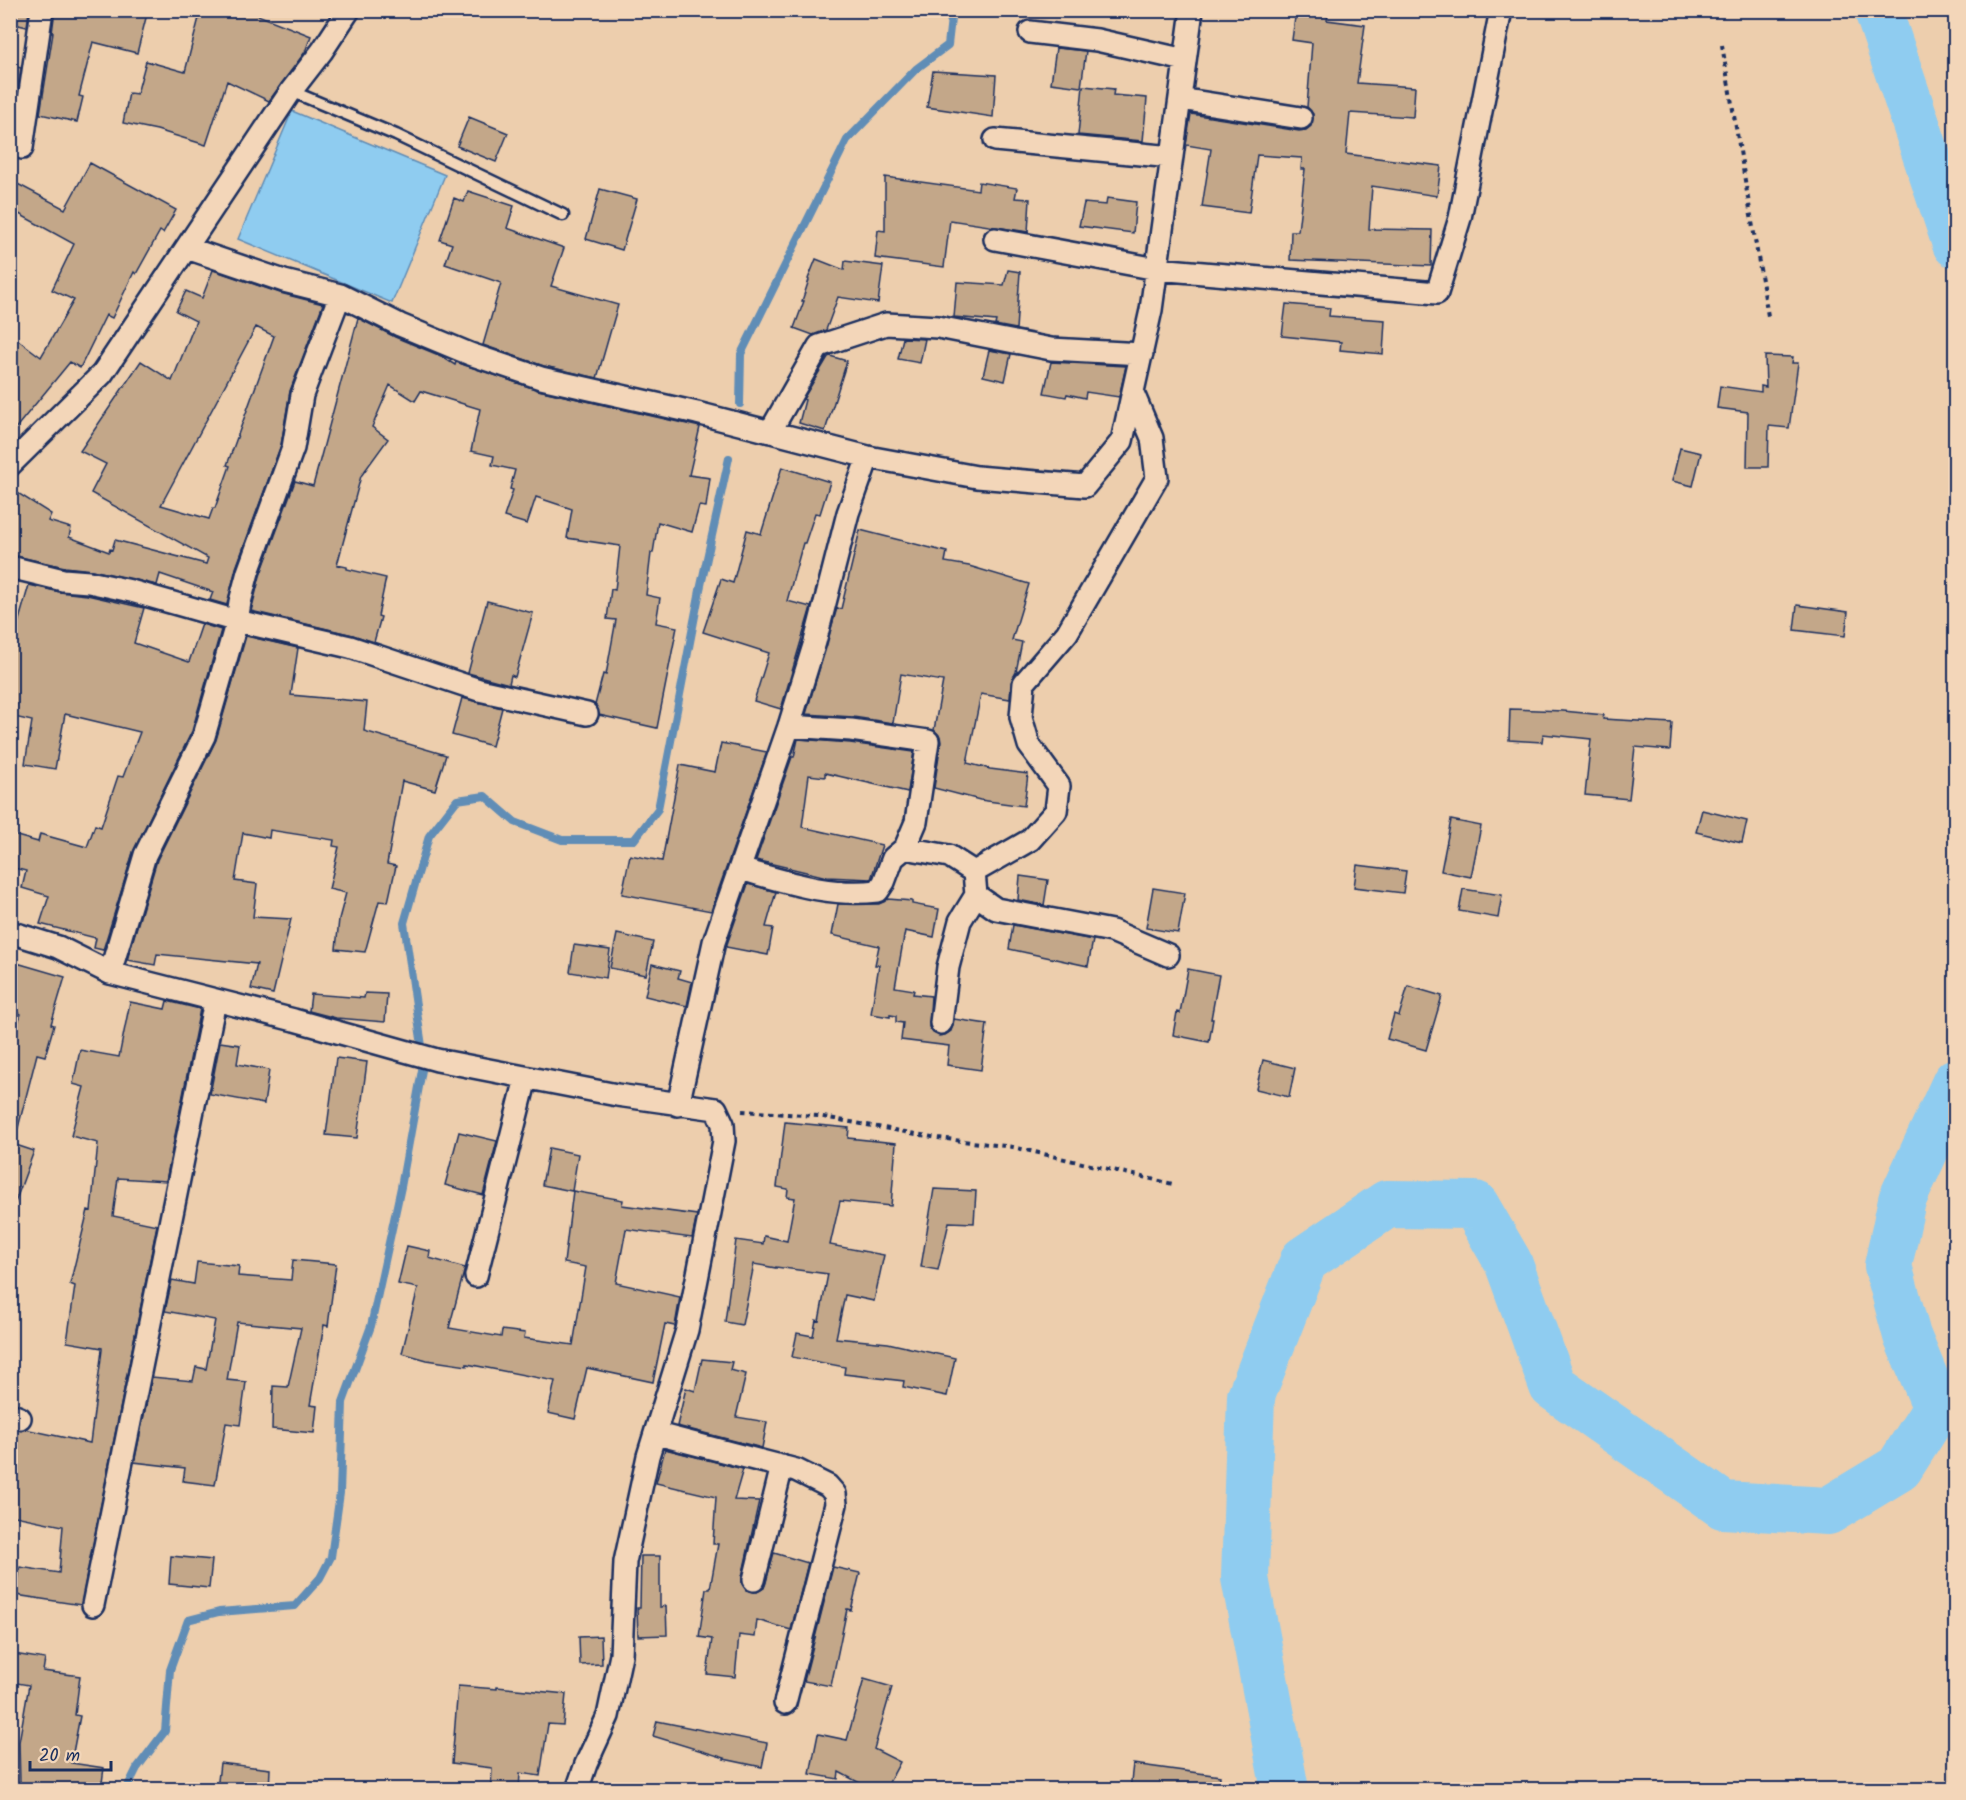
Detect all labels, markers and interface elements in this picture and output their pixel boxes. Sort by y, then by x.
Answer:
scale bar [30,1734,111,1772]
text: 20 m [39,1742,80,1771]

